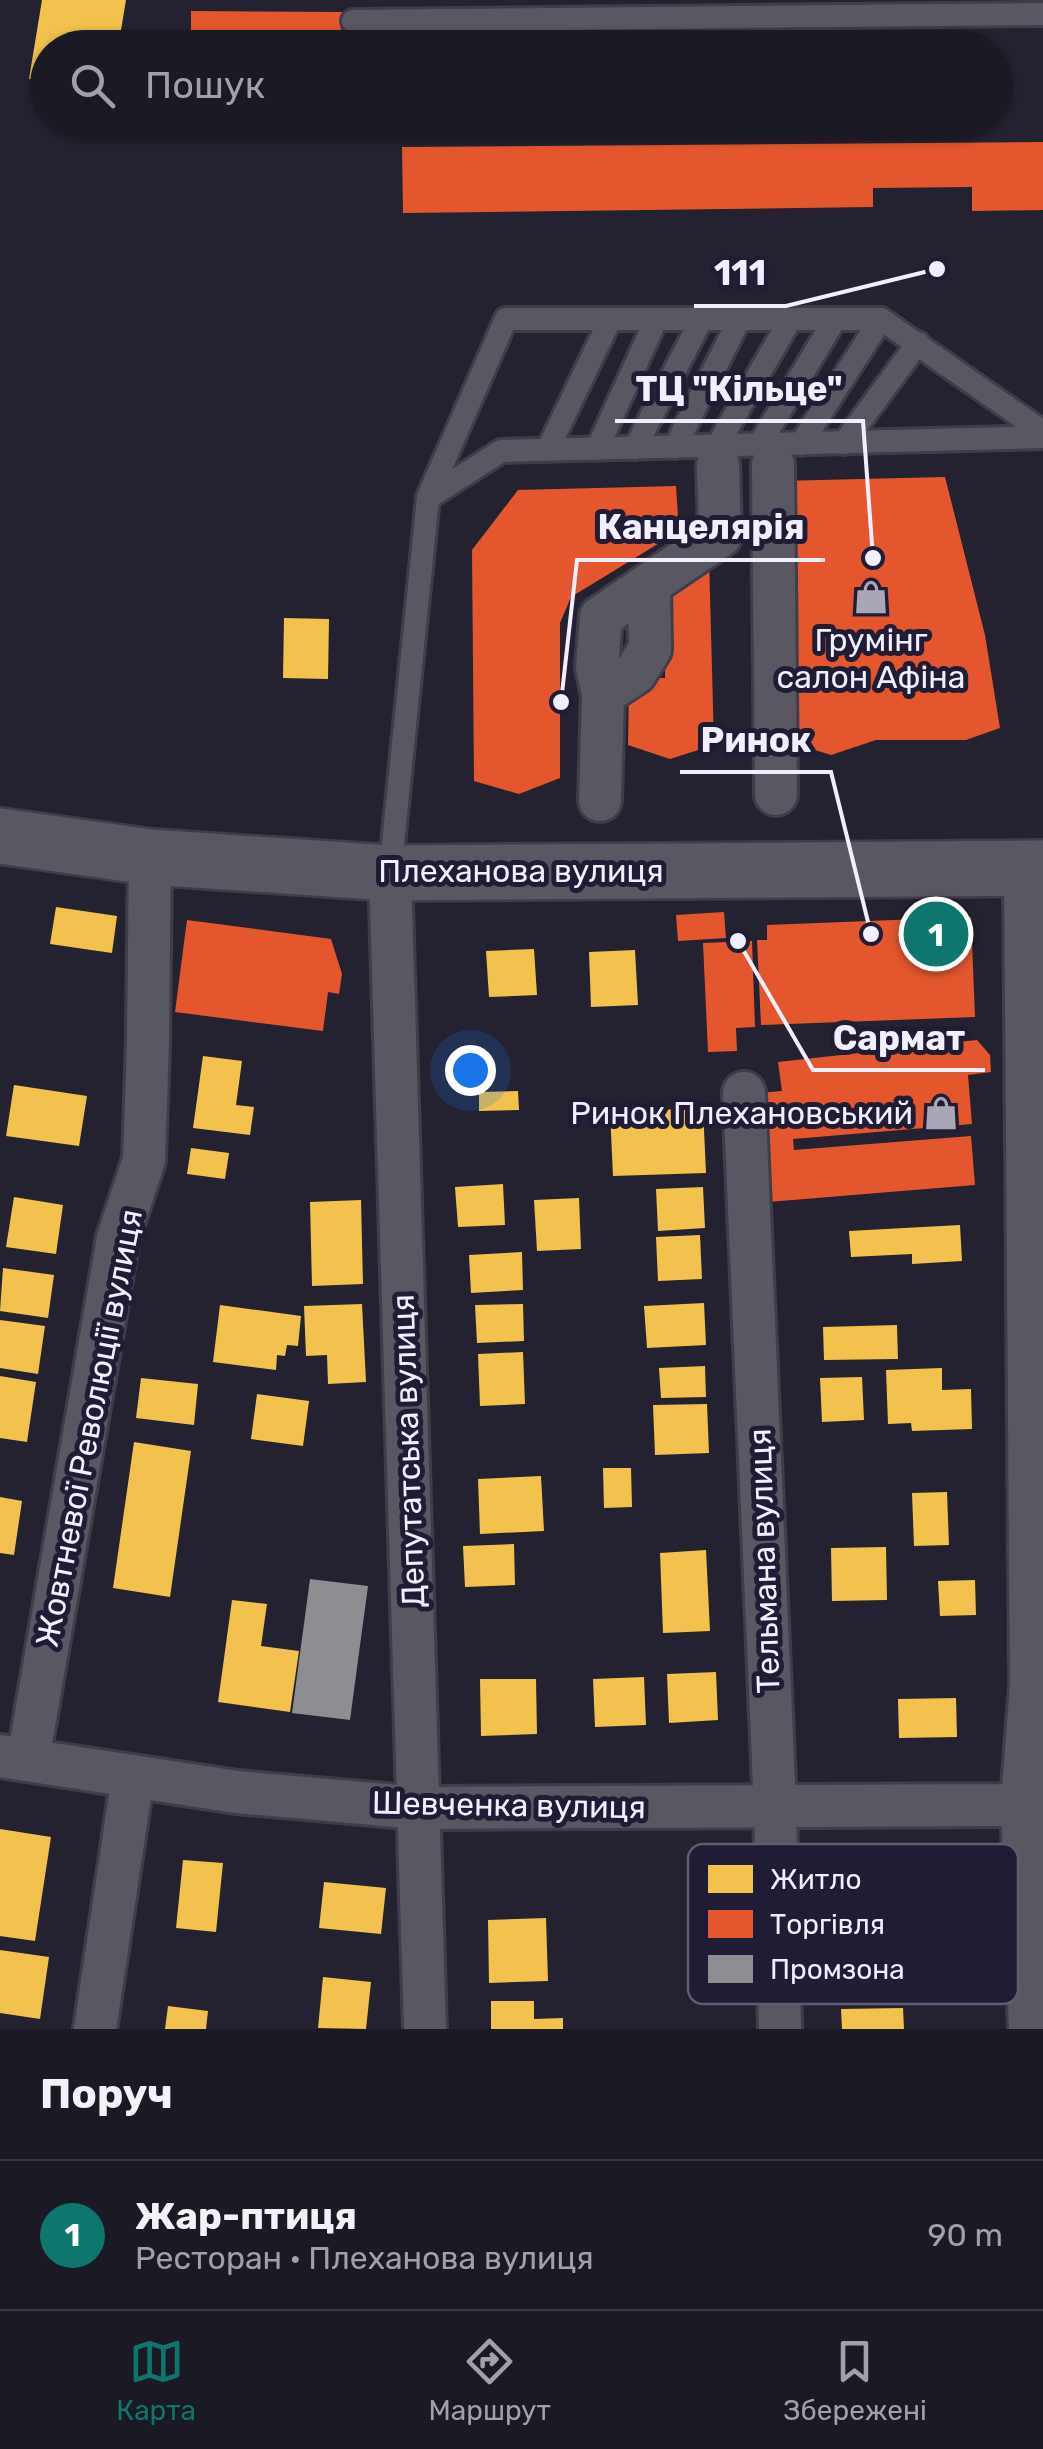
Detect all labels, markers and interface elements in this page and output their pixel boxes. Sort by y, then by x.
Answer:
search box [30,30,1013,140]
icon: search [65,58,120,113]
text: Пошук [145,62,265,108]
callout: 111 [694,241,786,306]
text: 111 [714,252,766,294]
callout: ТЦ "Кільце" [615,356,863,421]
text: ТЦ "Кільце" [635,368,843,410]
callout: Канцелярія [577,495,825,560]
text: Канцелярія [597,506,805,548]
shop icon: Грумінг салон Афіна [852,578,890,616]
place label: Грумінг салон Афіна [777,621,965,696]
callout: Ринок [680,707,831,772]
text: Ринок [701,719,811,761]
street label: Плеханова вулиця [378,852,664,890]
pin: 1 [904,896,968,972]
callout: Сармат [813,1005,985,1070]
text: Сармат [833,1017,965,1059]
your location [445,1045,496,1096]
place label: Ринок Плехановський [570,1094,913,1132]
shop icon: Ринок Плехановський [922,1094,960,1132]
street label: Жовтневої Революції вулиця [28,1206,150,1650]
street label: Депутатська вулиця [384,1294,432,1608]
street label: Тельмана вулиця [740,1428,788,1694]
street label: Шевченка вулиця [372,1784,646,1826]
legend [688,1844,1018,2004]
text: Житло [770,1863,861,1896]
text: Торгівля [770,1908,885,1941]
text: Промзона [770,1953,905,1986]
text: Поруч [40,2069,173,2119]
text: Жар-птиця [135,2193,357,2239]
text: 1 [65,2216,80,2254]
text: 90 m [927,2216,1003,2254]
text: Ресторан · Плеханова вулиця [135,2239,594,2277]
tab: Карта [116,2334,196,2427]
tab: Маршрут [429,2334,551,2427]
tab: Збережені [783,2334,927,2427]

